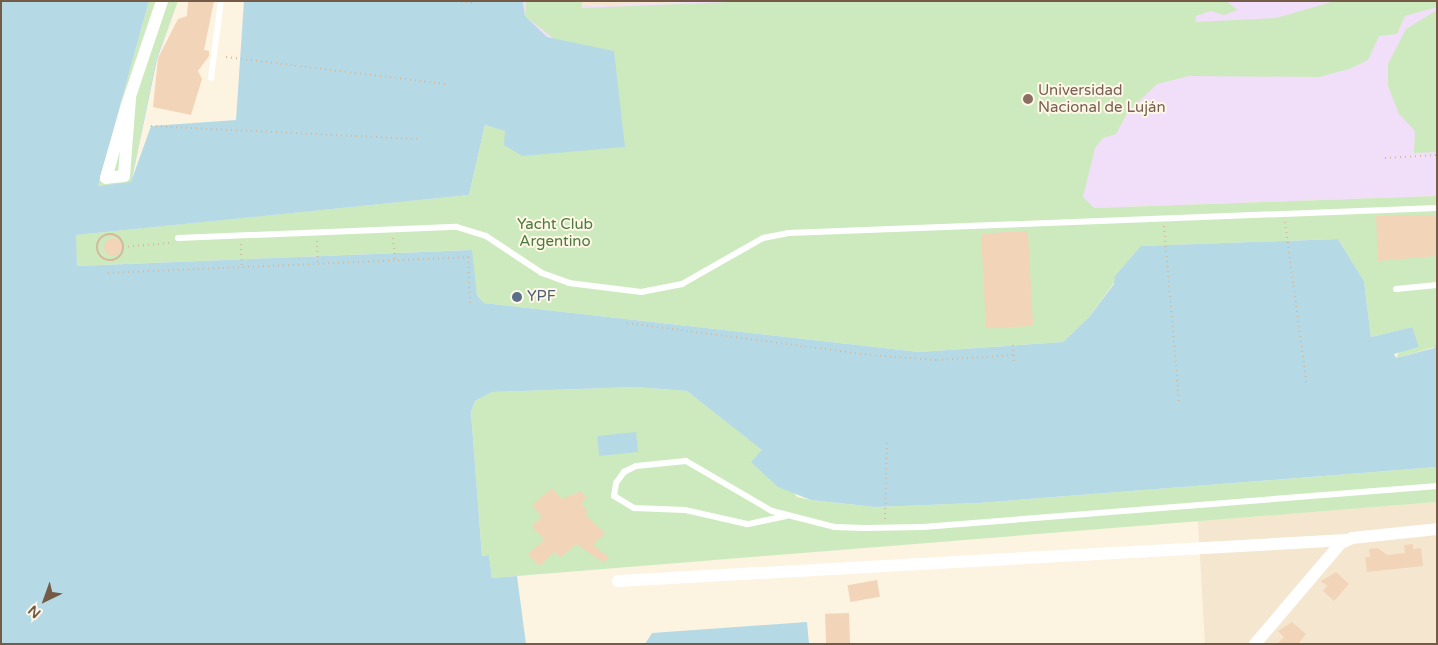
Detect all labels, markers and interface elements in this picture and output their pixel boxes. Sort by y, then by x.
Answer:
place label: Universidad Nacional de Luján [1038,81,1166,116]
marker: Universidad Nacional de Luján [1022,93,1034,105]
park label: Yacht Club Argentino [517,215,593,250]
place label: YPF [527,288,556,306]
marker: YPF [511,291,523,303]
north arrow [20,575,70,625]
text: N [25,601,44,622]

